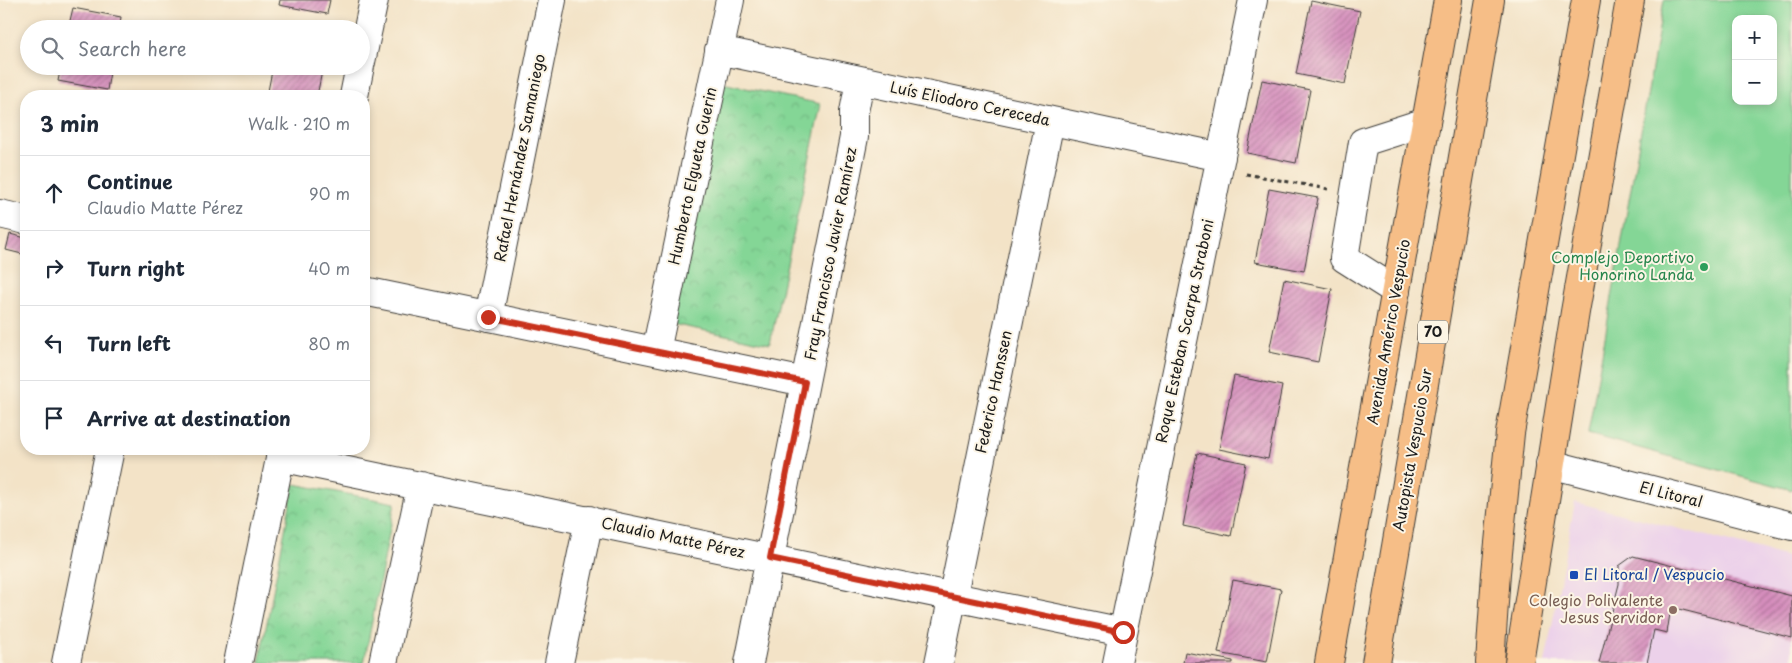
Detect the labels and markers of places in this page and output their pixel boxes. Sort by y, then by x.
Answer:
place label: Complejo Deportivo Honorino Landa [1551,245,1695,285]
marker: Complejo Deportivo Honorino Landa [1698,261,1710,273]
place label: El Litoral / Vespucio [1584,562,1725,585]
marker: El Litoral / Vespucio [1568,569,1580,581]
place label: Colegio Polivalente Jesus Servidor [1529,588,1663,628]
marker: Colegio Polivalente Jesus Servidor [1667,604,1679,616]

